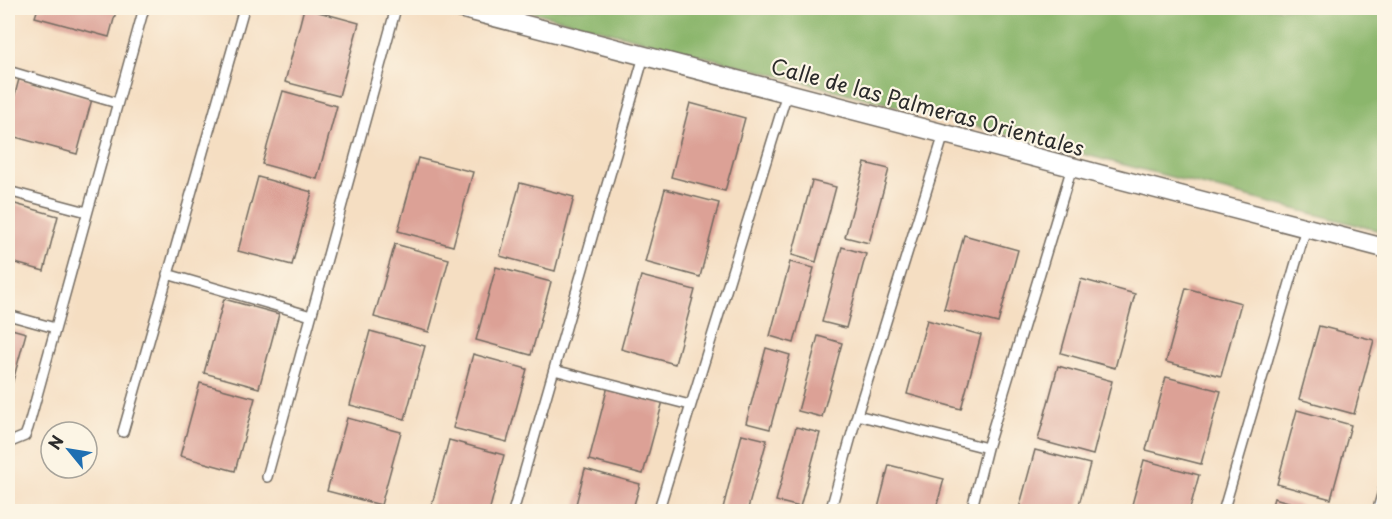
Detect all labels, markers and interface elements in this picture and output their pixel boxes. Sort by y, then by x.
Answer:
street label: Calle de las Palmeras Orientales [768,49,1088,163]
north arrow [39,420,99,480]
text: N [42,431,69,453]

